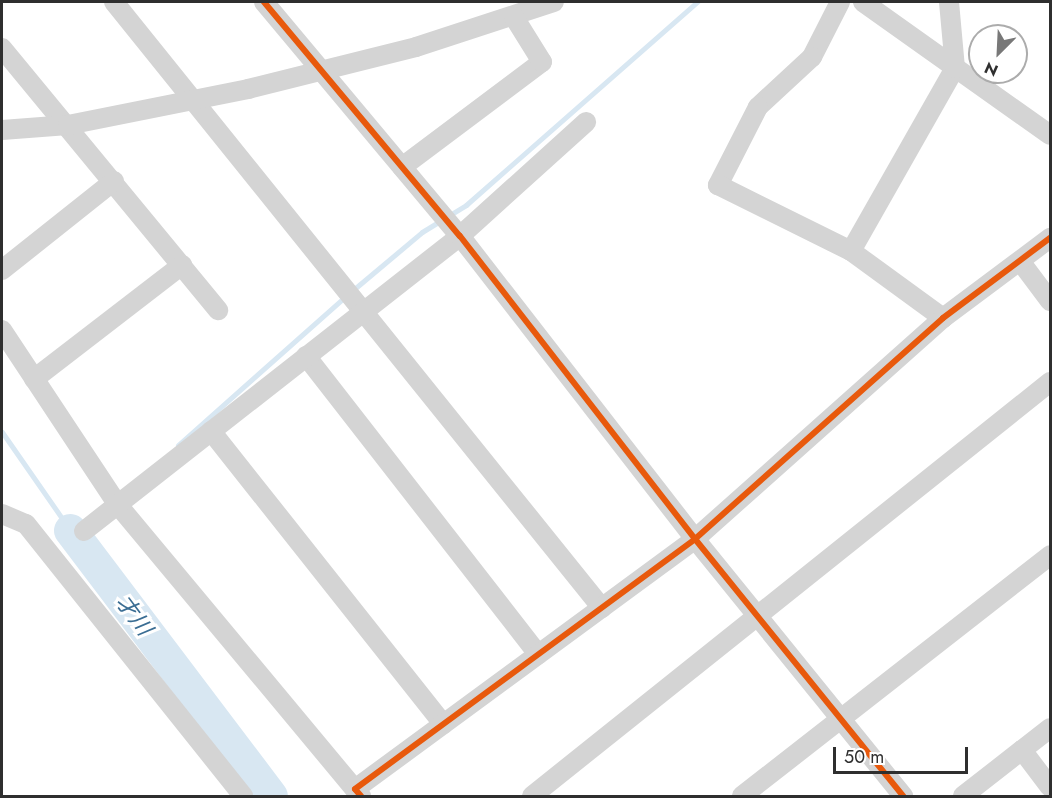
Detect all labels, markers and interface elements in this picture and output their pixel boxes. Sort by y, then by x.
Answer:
north arrow [968,24,1028,84]
text: N [981,56,1002,82]
water label: 才川 [110,589,158,641]
scale bar [836,735,971,773]
text: 50 m [844,744,884,770]

